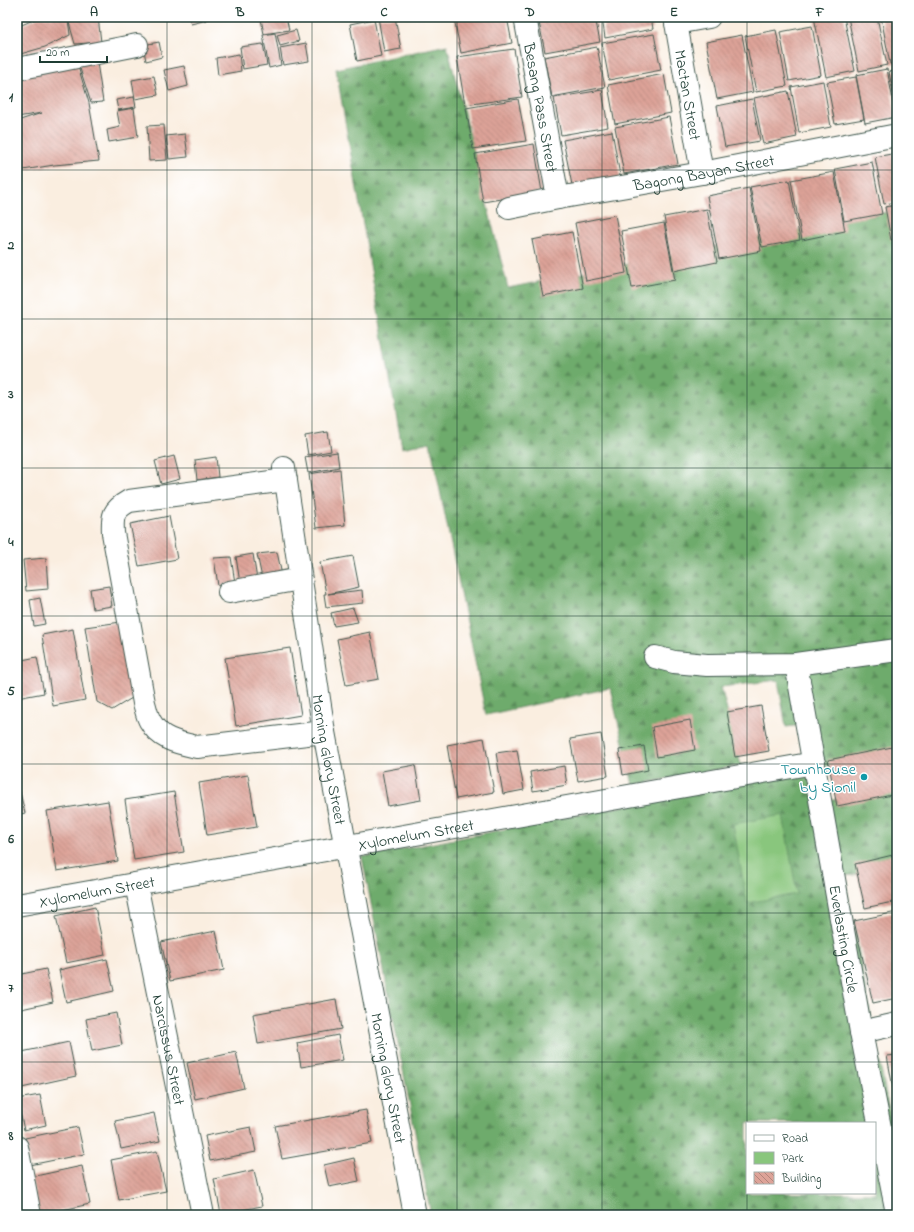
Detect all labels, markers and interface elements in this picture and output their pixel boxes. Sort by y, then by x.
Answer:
text: A [90,3,98,22]
text: B [235,3,245,22]
text: C [380,3,388,22]
text: D [524,3,535,22]
text: E [670,3,678,22]
text: F [815,3,825,22]
scale bar [40,38,107,64]
street label: Besang Pass Street [516,40,563,175]
text: 20 m [46,44,69,62]
street label: Mactan Street [667,48,706,143]
text: 1 [9,88,14,107]
street label: Bagong Bayan Street [631,149,777,199]
text: 2 [7,236,15,255]
text: 3 [7,385,14,404]
text: 4 [7,533,14,552]
text: 5 [7,682,15,701]
street label: Morning Glory Street [304,693,351,828]
place label: Townhouse by Sionil [780,758,857,800]
marker: Townhouse by Sionil [859,772,869,782]
street label: Xylomelum Street [356,814,477,858]
text: 6 [7,830,14,849]
street label: Xylomelum Street [37,871,158,915]
street label: Everlasting Circle [821,883,864,996]
text: 7 [8,979,14,998]
street label: Narcissus Street [145,993,191,1108]
street label: Morning Glory Street [363,1011,411,1146]
legend [746,1122,876,1194]
text: 8 [8,1127,14,1146]
text: Road [782,1130,808,1148]
text: Park [782,1150,804,1168]
text: Building [781,1170,821,1189]

